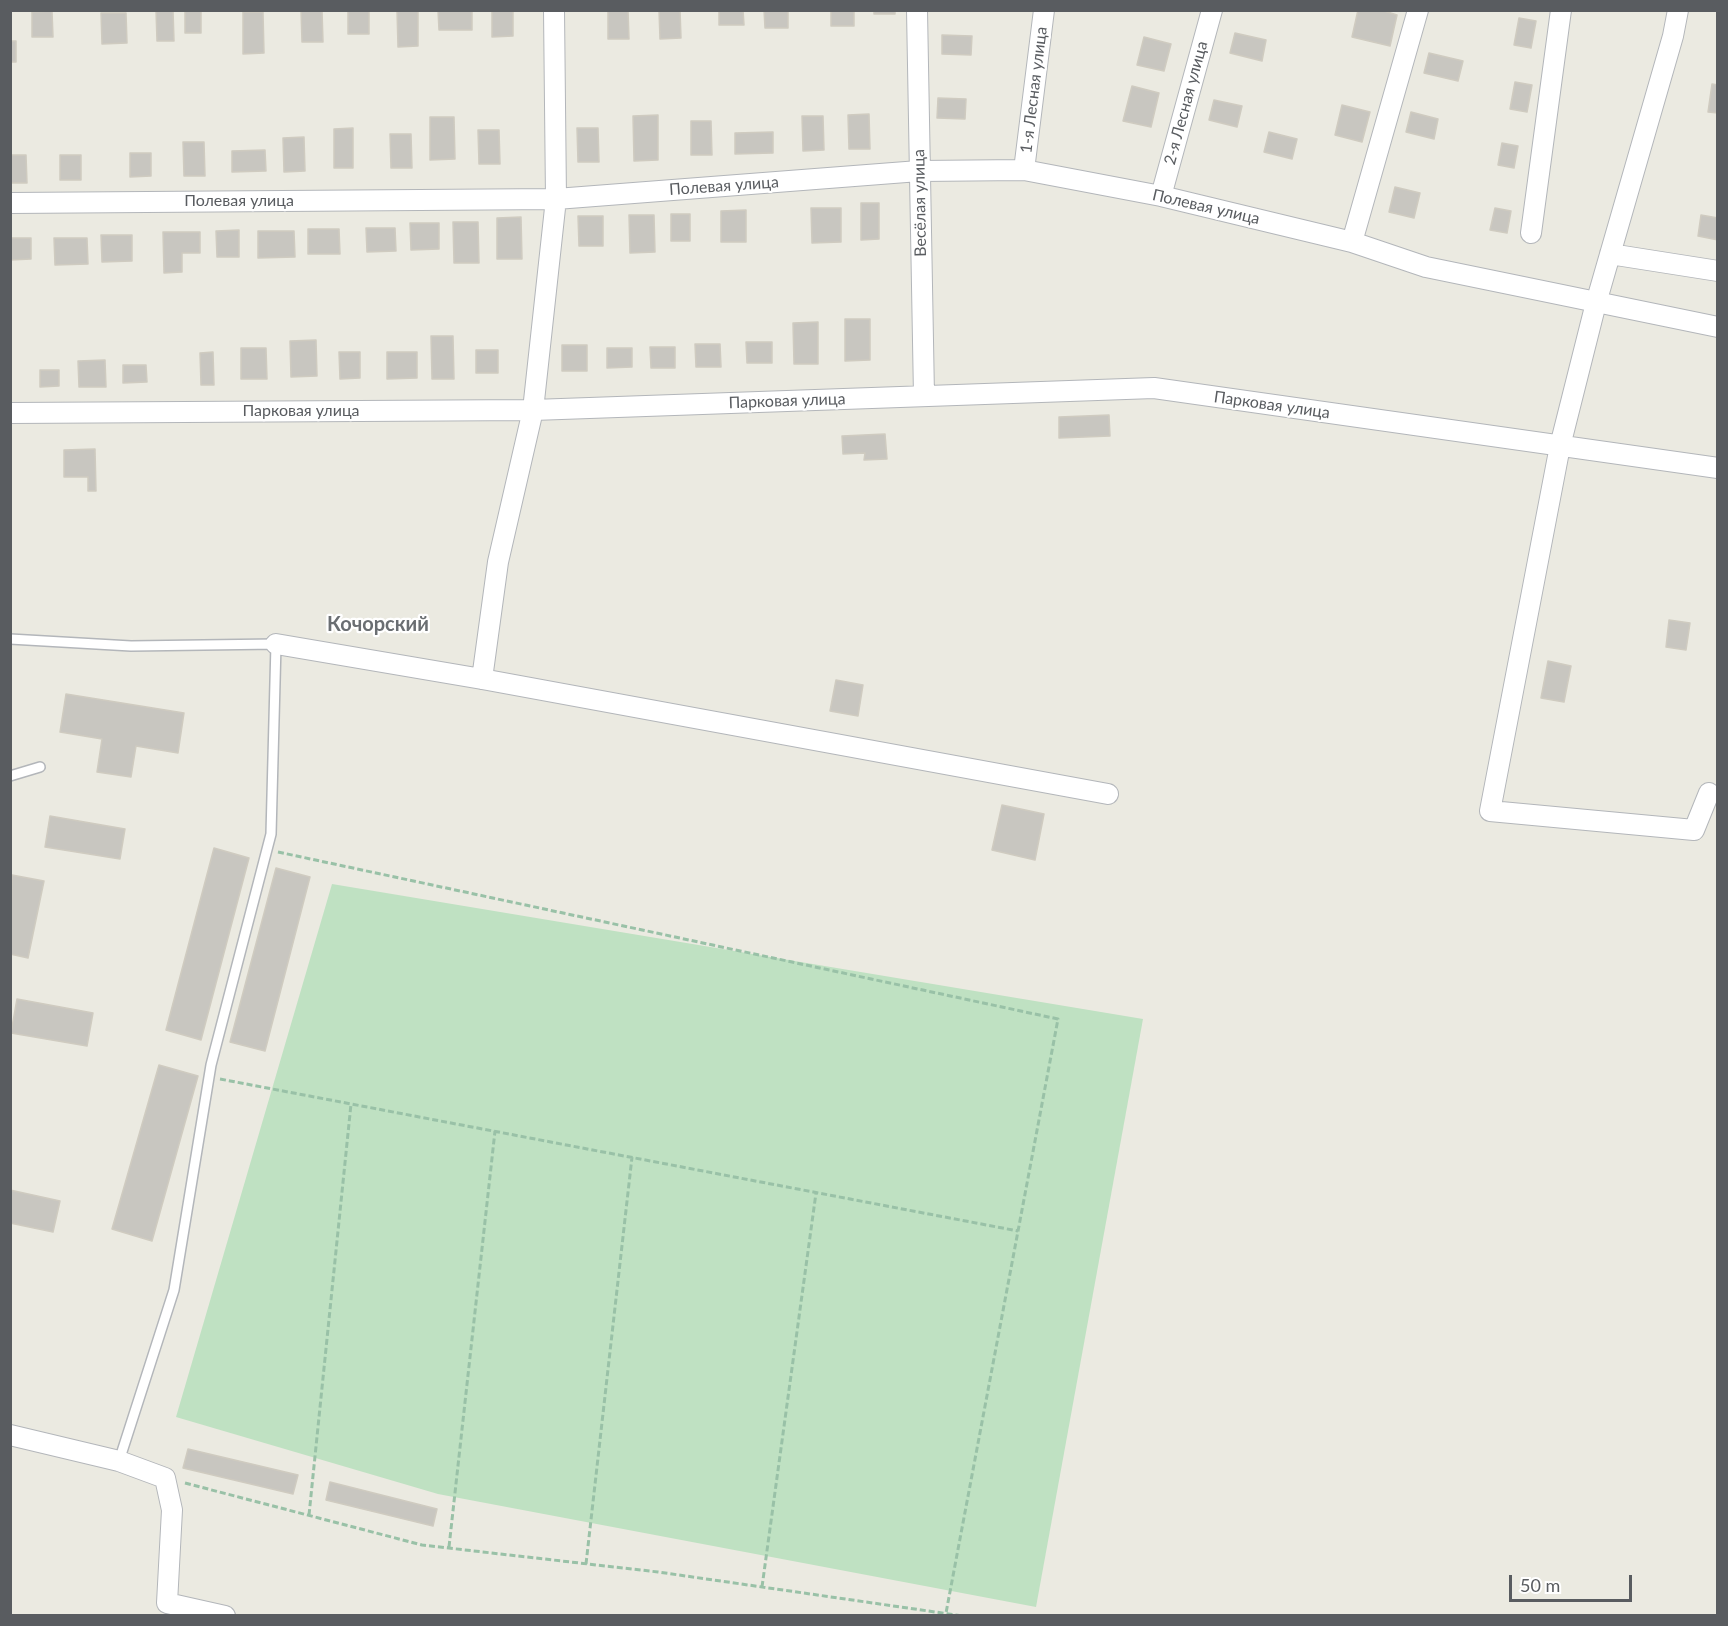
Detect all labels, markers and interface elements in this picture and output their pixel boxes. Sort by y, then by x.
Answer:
street label: 1-я Лесная улица [1017,26,1051,154]
street label: 2-я Лесная улица [1160,39,1212,167]
street label: Весёлая улица [909,149,931,257]
street label: Полевая улица [669,173,779,199]
street label: Полевая улица [1150,185,1262,229]
street label: Полевая улица [184,191,294,211]
street label: Парковая улица [1213,387,1331,423]
street label: Парковая улица [728,389,846,413]
street label: Парковая улица [242,401,360,421]
district label: Кочорский [327,613,429,637]
scale bar [1512,1563,1635,1601]
text: 50 m [1520,1574,1560,1596]

